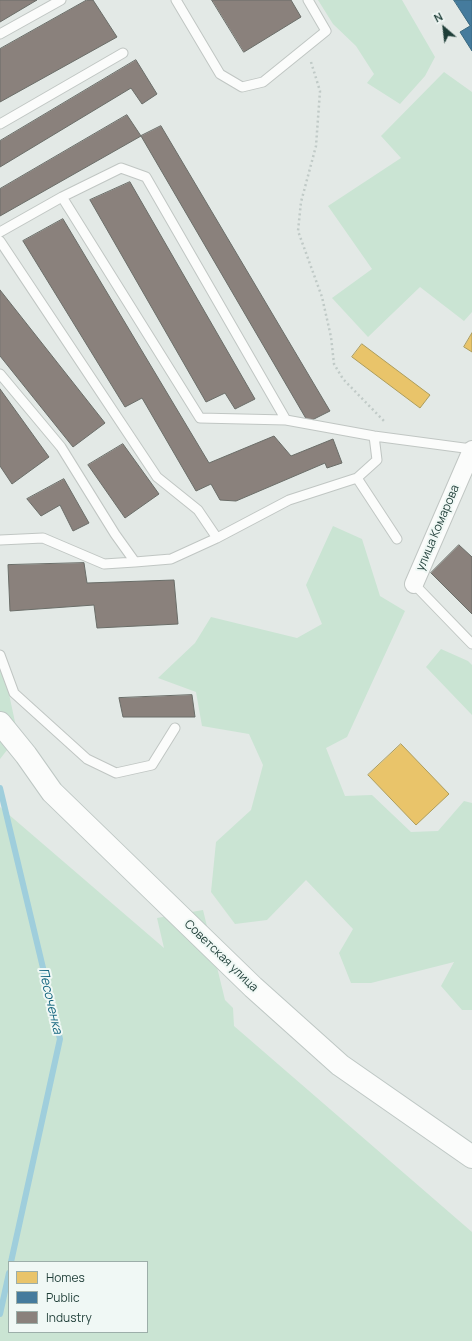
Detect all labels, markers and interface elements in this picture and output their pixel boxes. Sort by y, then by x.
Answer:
north arrow [424,8,464,48]
text: N [431,8,445,25]
street label: улица Комарова [413,483,463,573]
street label: Советская улица [181,917,261,995]
water label: Песоченка [35,966,65,1036]
legend [8,1261,148,1333]
text: Homes [46,1269,85,1286]
text: Public [46,1289,80,1306]
text: Industry [46,1309,92,1326]

